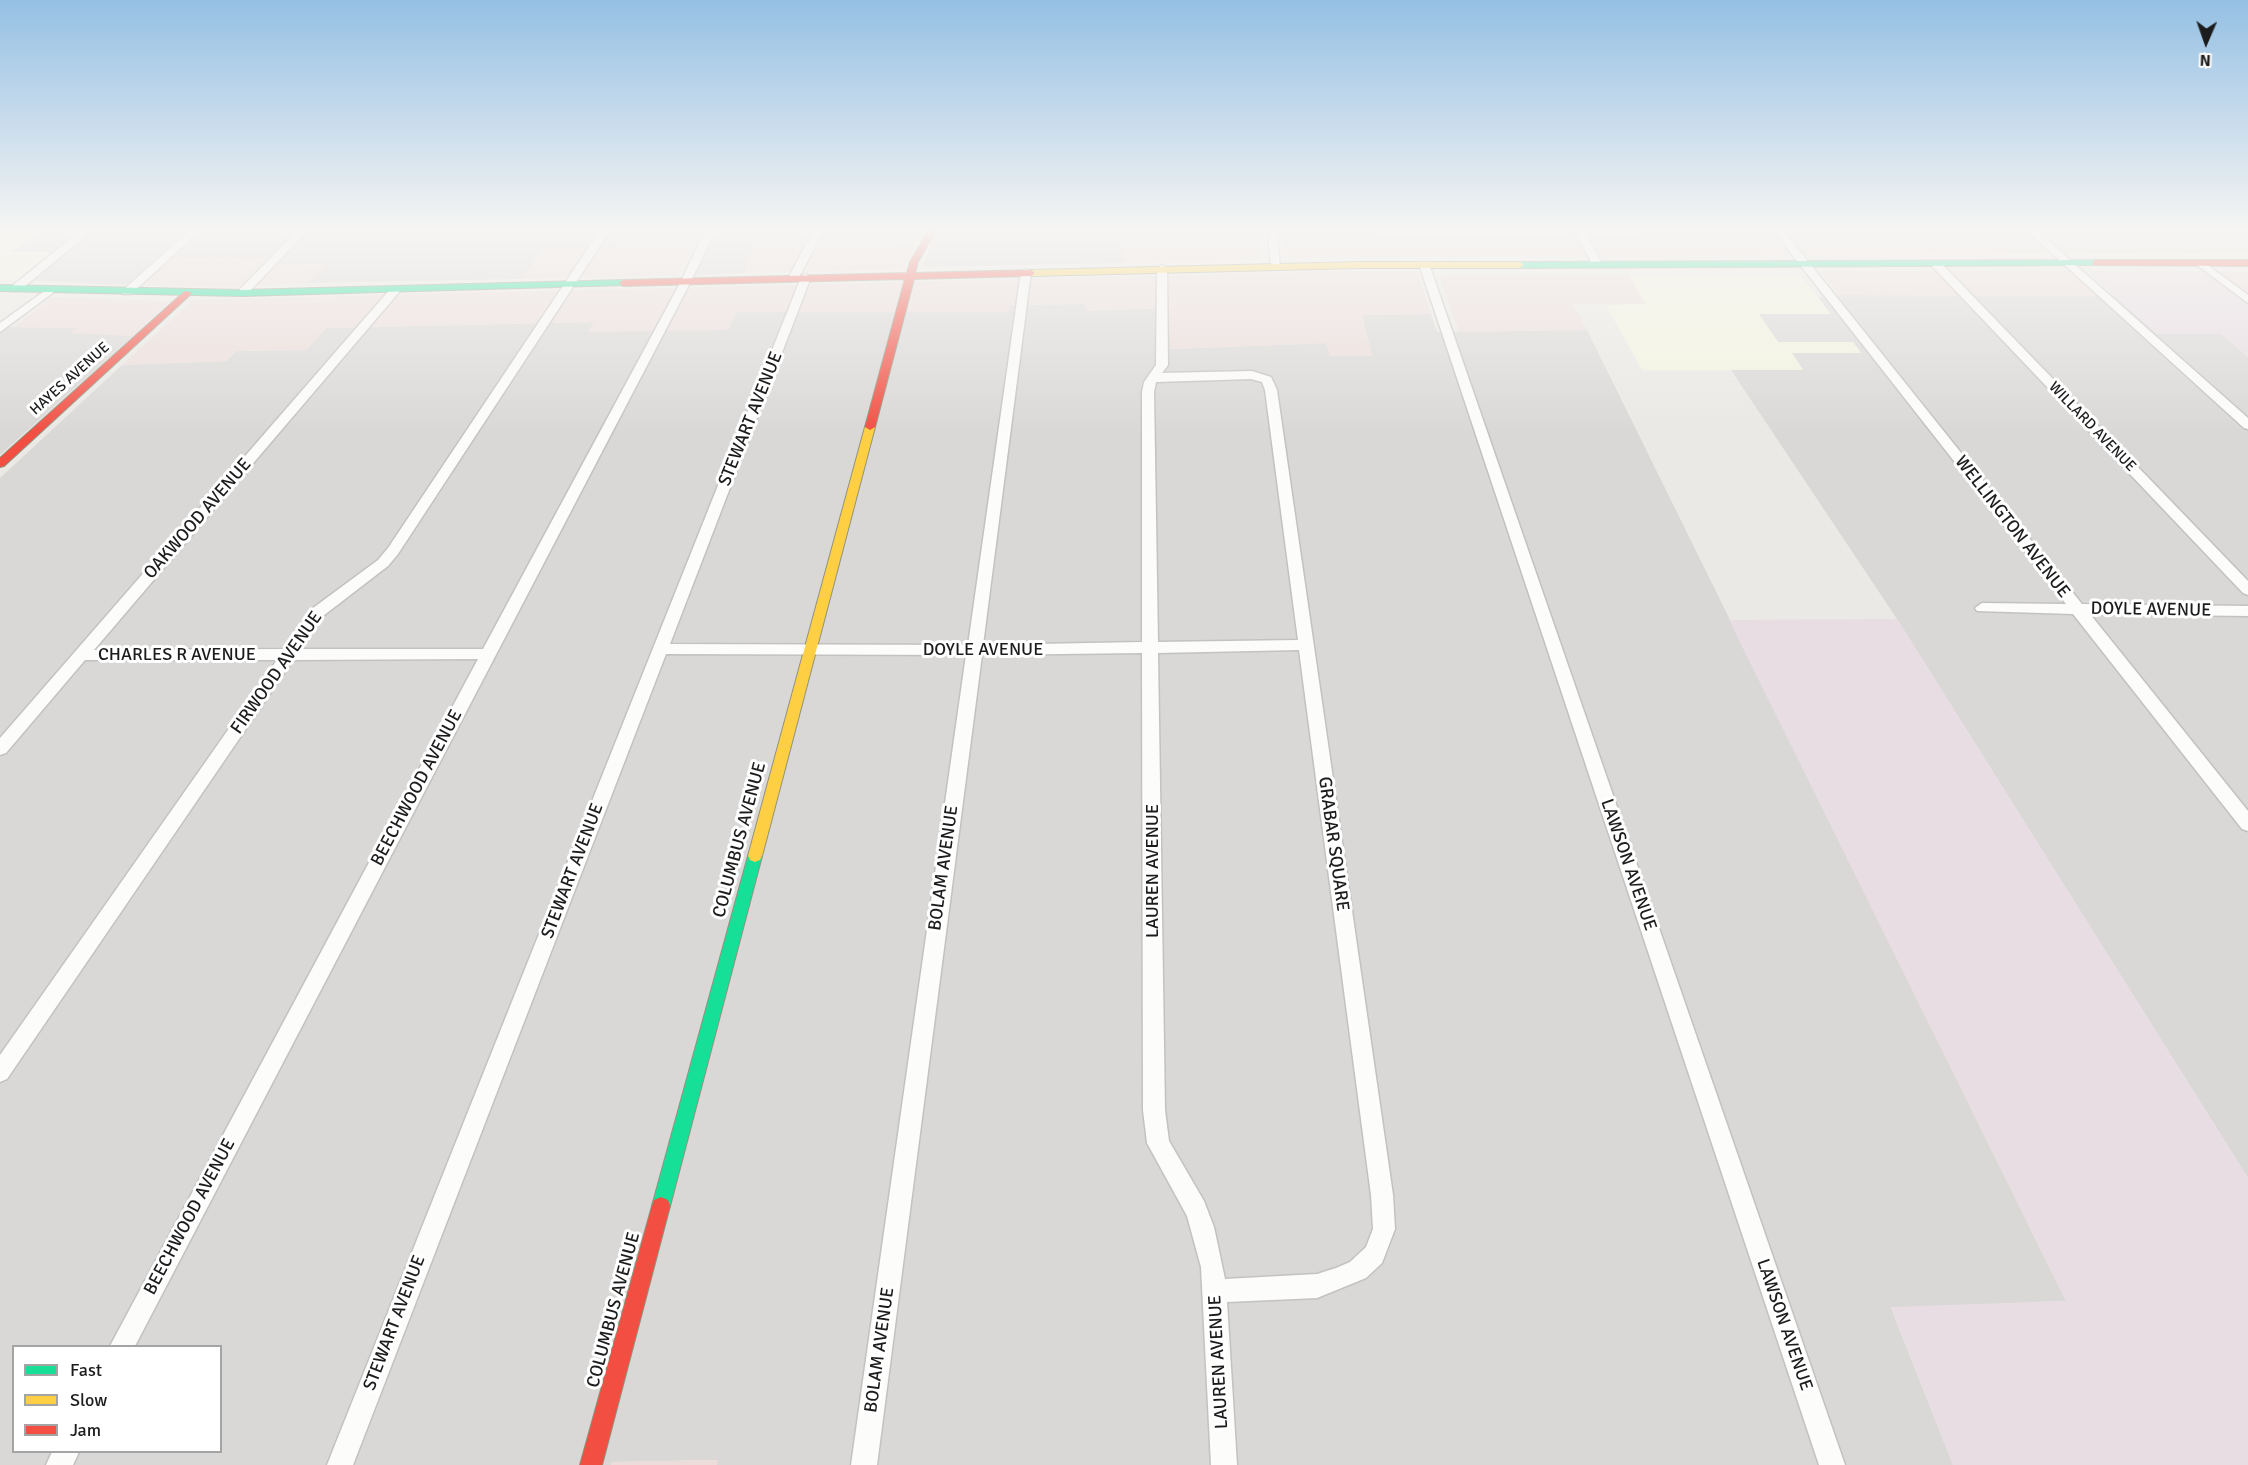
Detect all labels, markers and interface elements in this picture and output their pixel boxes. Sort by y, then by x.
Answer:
north arrow [2176,12,2236,72]
text: N [2199,50,2211,70]
street label: HAYES AVENUE [27,339,113,419]
street label: STEWART AVENUE [714,349,788,489]
street label: WILLARD AVENUE [2045,378,2139,476]
street label: WELLINGTON AVENUE [1950,452,2074,602]
street label: OAKWOOD AVENUE [140,454,256,584]
street label: DOYLE AVENUE [2090,598,2212,622]
street label: FIRWOOD AVENUE [227,607,327,739]
street label: DOYLE AVENUE [923,639,1043,661]
street label: CHARLES R AVENUE [98,644,256,666]
street label: BEECHWOOD AVENUE [367,706,467,870]
street label: COLUMBUS AVENUE [709,760,771,920]
street label: GRABAR SQUARE [1313,775,1353,913]
street label: LAWSON AVENUE [1595,796,1661,934]
street label: STEWART AVENUE [537,800,609,942]
street label: BOLAM AVENUE [925,804,963,932]
street label: LAUREN AVENUE [1142,804,1164,938]
street label: BEECHWOOD AVENUE [140,1135,240,1299]
street label: COLUMBUS AVENUE [583,1230,645,1390]
street label: STEWART AVENUE [359,1252,431,1394]
street label: LAWSON AVENUE [1751,1256,1817,1394]
street label: BOLAM AVENUE [861,1286,899,1414]
street label: LAUREN AVENUE [1205,1294,1233,1430]
legend [12,1345,222,1453]
text: Fast [70,1359,102,1381]
text: Slow [70,1389,107,1411]
text: Jam [70,1419,101,1441]

